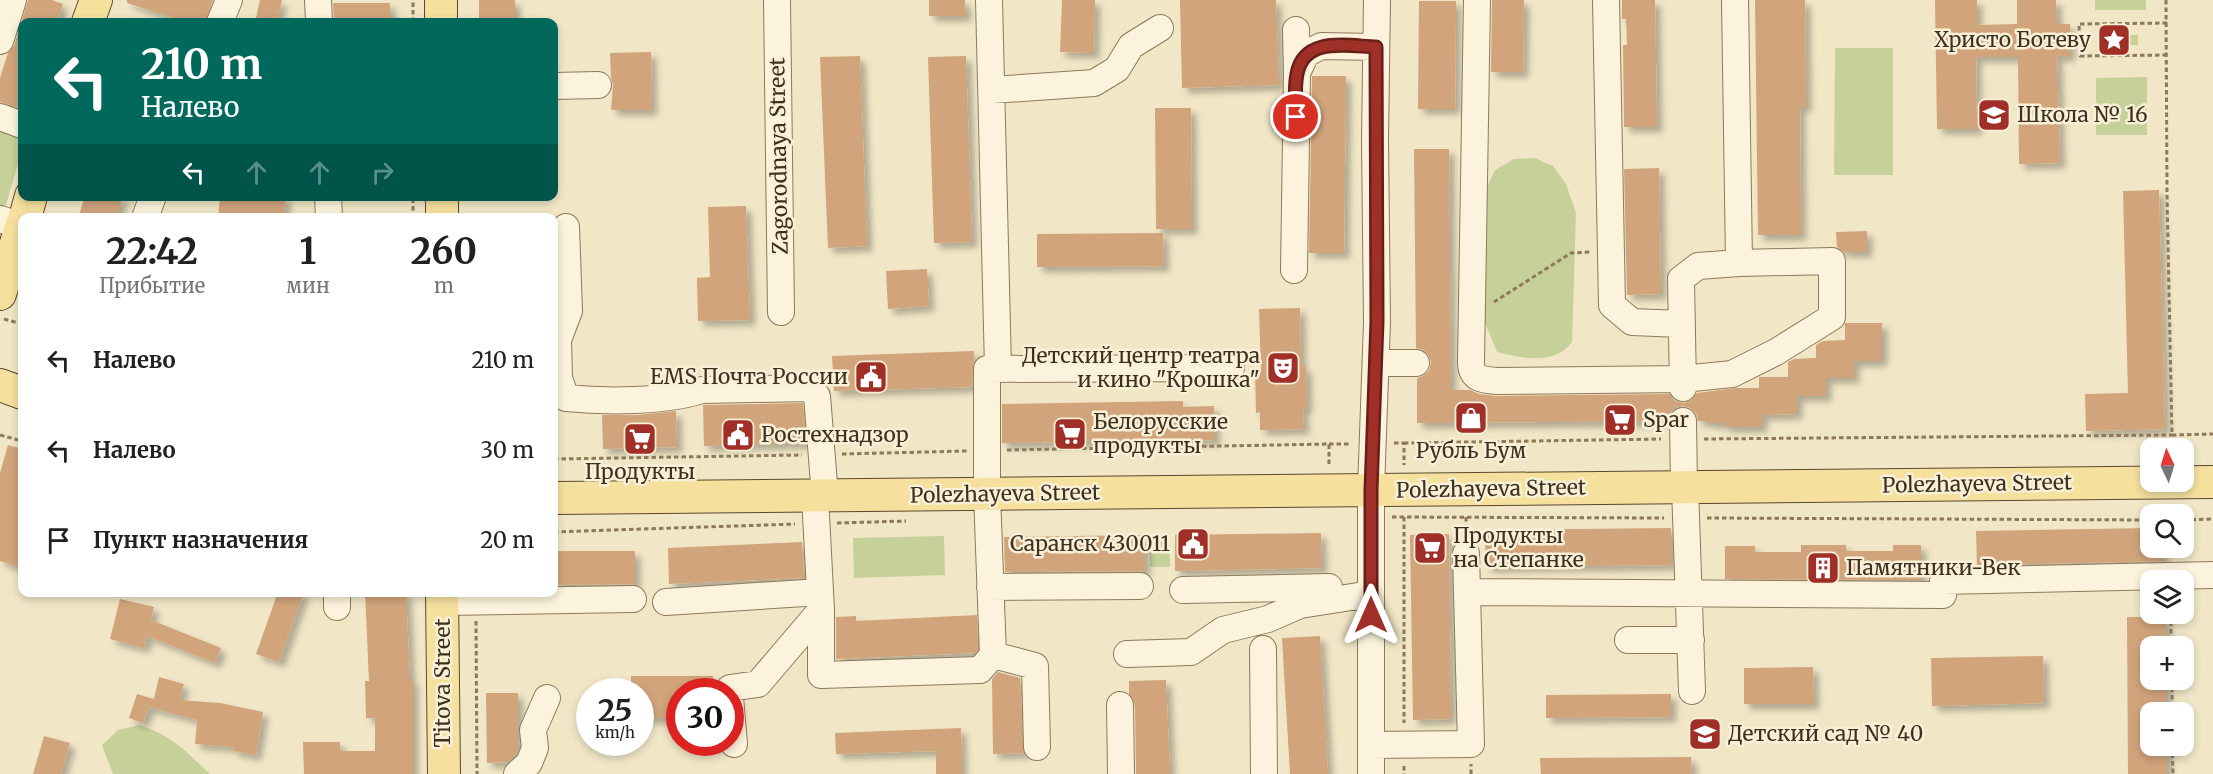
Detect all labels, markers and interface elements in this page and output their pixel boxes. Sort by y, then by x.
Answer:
place icon: Христо Ботеву [2096,22,2132,58]
place label: Христо Ботеву [1934,26,2092,53]
text: 210 m [141,38,262,90]
icon: left [42,42,120,120]
street label: Zagorodnaya Street [763,57,794,255]
text: Налево [141,90,239,124]
pin [1270,91,1321,142]
school or university icon: Школа № 16 [1976,97,2012,133]
icon: arrive [1279,100,1312,133]
place label: Школа № 16 [2017,101,2148,128]
icon: left [177,156,210,189]
icon: ahead [240,156,273,189]
icon: ahead [303,156,336,189]
icon: right [366,156,399,189]
text: 22:42 [106,229,198,274]
text: 1 [300,229,316,274]
text: 260 [411,229,477,274]
text: Прибытие [99,273,205,298]
text: мин [286,273,330,298]
text: m [434,273,454,298]
place label: Детский центр театра и кино "Крошка" [1022,342,1260,393]
icon: left [42,344,75,377]
text: Налево [93,346,176,374]
text: 210 m [471,346,534,374]
theatre icon: Детский центр театра и кино "Крошка" [1265,350,1301,386]
public building icon: EMS Почта России [853,359,889,395]
place label: EMS Почта России [650,363,848,390]
shop icon: Рубль Бум [1453,400,1489,436]
supermarket icon: Spar [1602,402,1638,438]
place label: Spar [1643,406,1689,433]
place label: Белорусские продукты [1093,408,1228,459]
supermarket icon: Белорусские продукты [1052,416,1088,452]
public building icon: Ростехнадзор [720,417,756,453]
supermarket icon: Продукты [622,421,658,457]
place label: Ростехнадзор [761,421,909,448]
icon: left [42,434,75,467]
text: Налево [93,436,176,464]
text: 30 m [480,436,534,464]
place label: Рубль Бум [1416,437,1526,464]
north arrow [2140,438,2194,492]
map controls [2140,438,2194,756]
place label: Продукты [585,458,695,485]
street label: Polezhayeva Street [1882,468,2072,499]
street label: Polezhayeva Street [1396,473,1586,504]
street label: Polezhayeva Street [910,478,1100,509]
button: search [2140,504,2194,558]
place label: Продукты на Степанке [1453,522,1584,573]
icon: arrive [42,524,75,557]
text: Пункт назначения [93,526,308,554]
text: 20 m [480,526,534,554]
public building icon: Саранск 430011 [1175,526,1211,562]
place label: Саранск 430011 [1010,530,1170,557]
supermarket icon: Продукты на Степанке [1412,530,1448,566]
building icon: Памятники-Век [1805,550,1841,586]
place label: Памятники-Век [1846,554,2020,581]
button: layers [2140,570,2194,624]
position arrow [1339,583,1403,647]
street label: Titova Street [429,618,456,748]
button: + [2140,636,2194,690]
speed limit sign: 30 [666,678,744,756]
text: 25 [598,691,632,729]
button: − [2140,702,2194,756]
school or university icon: Детский сад № 40 [1687,716,1723,752]
place label: Детский сад № 40 [1728,720,1923,747]
text: km/h [595,723,635,742]

